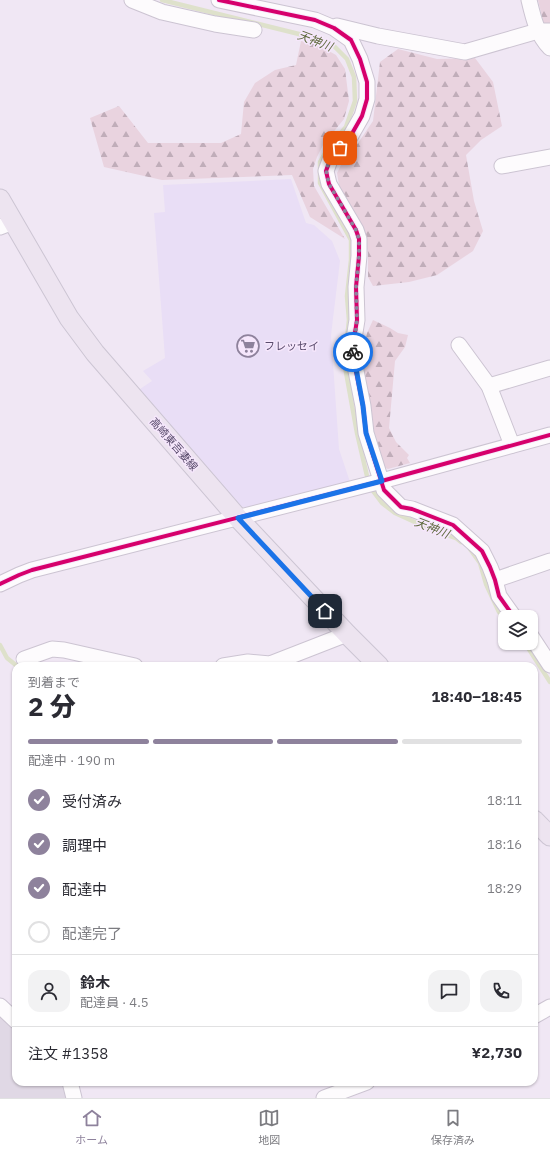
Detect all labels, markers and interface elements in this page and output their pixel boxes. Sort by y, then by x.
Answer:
water label: 天神川 [296,27,337,55]
pin [323,131,357,165]
icon: bag [329,137,351,159]
courier [333,332,373,372]
supermarket icon: フレッセイ [235,333,261,359]
place label: フレッセイ [264,339,319,353]
icon: bike [342,341,364,363]
street label: 高崎東吾妻線 [147,415,201,473]
water label: 天神川 [413,514,454,542]
pin [308,594,342,628]
icon: home [314,600,336,622]
map controls [498,610,538,650]
button: layers [498,610,538,650]
text: 到着まで [28,674,80,691]
text: 18:40–18:45 [431,687,522,706]
text: 2 分 [28,689,76,723]
text: 配達中 · 190 m [28,752,115,769]
icon: check [28,789,50,811]
text: 受付済み [62,792,122,811]
text: 18:11 [487,792,522,809]
icon: check [28,833,50,855]
text: 調理中 [62,836,107,855]
text: 18:16 [487,836,522,853]
icon: check [28,877,50,899]
text: 配達中 [62,880,107,899]
text: 18:29 [487,880,522,897]
text: 配達完了 [62,924,122,943]
button: person [28,970,70,1012]
button: chat [428,970,470,1012]
button: phone [480,970,522,1012]
text: 鈴木 [80,973,110,992]
text: 配達員 · 4.5 [80,994,149,1011]
text: ¥2,730 [472,1043,522,1062]
text: 注文 #1358 [28,1044,108,1063]
tab: ホーム [75,1107,108,1147]
tab: 地図 [258,1107,280,1147]
tab: 保存済み [431,1107,475,1147]

